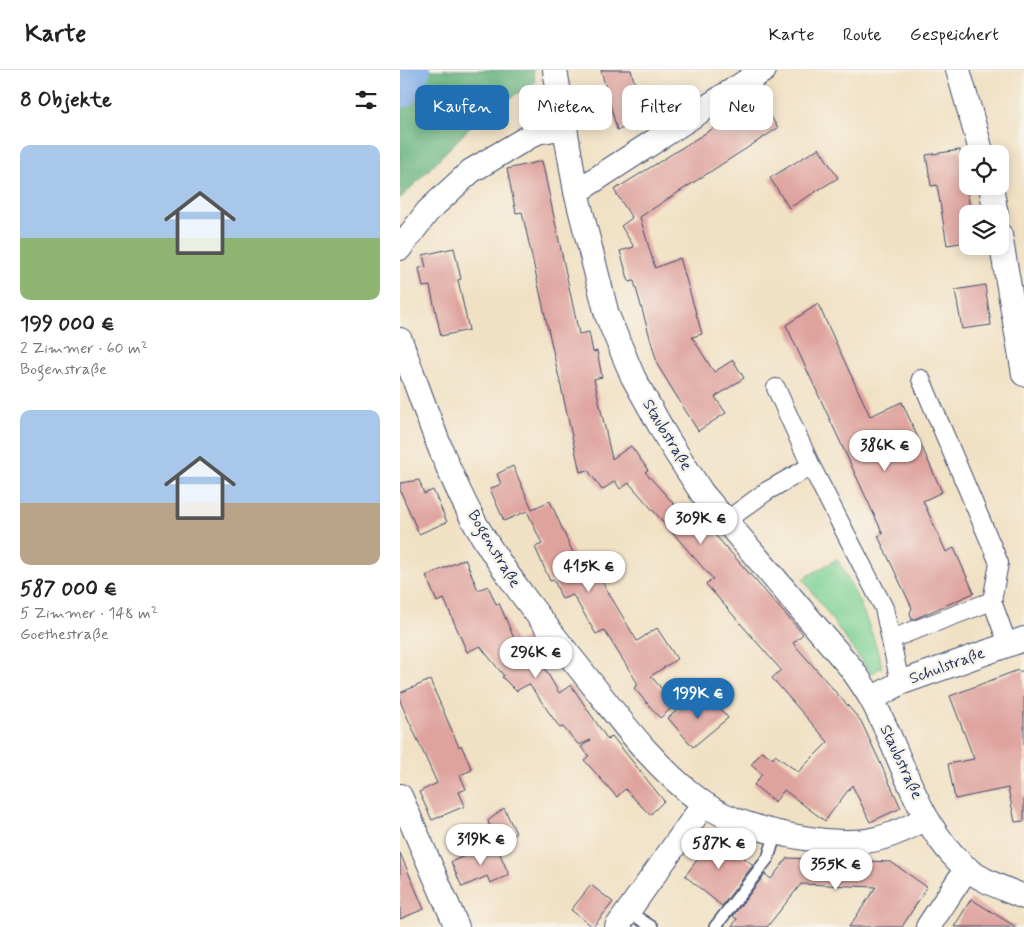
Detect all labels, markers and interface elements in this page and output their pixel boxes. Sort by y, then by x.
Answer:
text: Karte [25,19,86,50]
text: Karte [769,23,815,47]
text: Route [843,23,882,47]
text: Gespeichert [910,23,999,47]
chip: Kaufen [415,85,509,130]
chip: Mieten [519,85,612,130]
chip: Filter [622,85,700,130]
chip: Neu [710,85,773,130]
text: 8 Objekte [20,86,112,114]
icon: filters [352,86,380,114]
map controls [959,145,1009,255]
button: locate [959,145,1009,195]
icon: home [155,178,245,268]
button: layers [959,205,1009,255]
text: 199 000 € [20,310,114,338]
text: 2 Zimmer · 60 m² [20,338,148,359]
text: Bogenstraße [20,359,107,380]
street label: Staubstraße [637,395,697,475]
pin: 386K € [844,430,926,472]
text: 386K € [860,435,910,456]
icon: home [155,443,245,533]
pin: 309K € [660,502,742,545]
street label: Bogenstraße [462,506,525,592]
text: 309K € [676,508,726,529]
pin: 415K € [548,550,630,593]
text: 415K € [563,556,615,577]
text: 587 000 € [20,575,117,603]
text: 5 Zimmer · 148 m² [20,603,158,624]
text: Goethestraße [20,624,109,645]
pin: 296K € [495,636,577,679]
text: 296K € [510,642,562,663]
street label: Schulstraße [906,643,988,689]
pin: 199K € [657,678,739,720]
text: 199K € [672,683,724,704]
street label: Staubstraße [875,721,927,803]
pin: 319K € [440,824,522,866]
pin: 587K € [678,828,760,870]
text: 319K € [457,829,505,850]
text: 587K € [692,833,746,854]
pin: 355K € [795,848,877,891]
text: 355K € [811,854,861,875]

